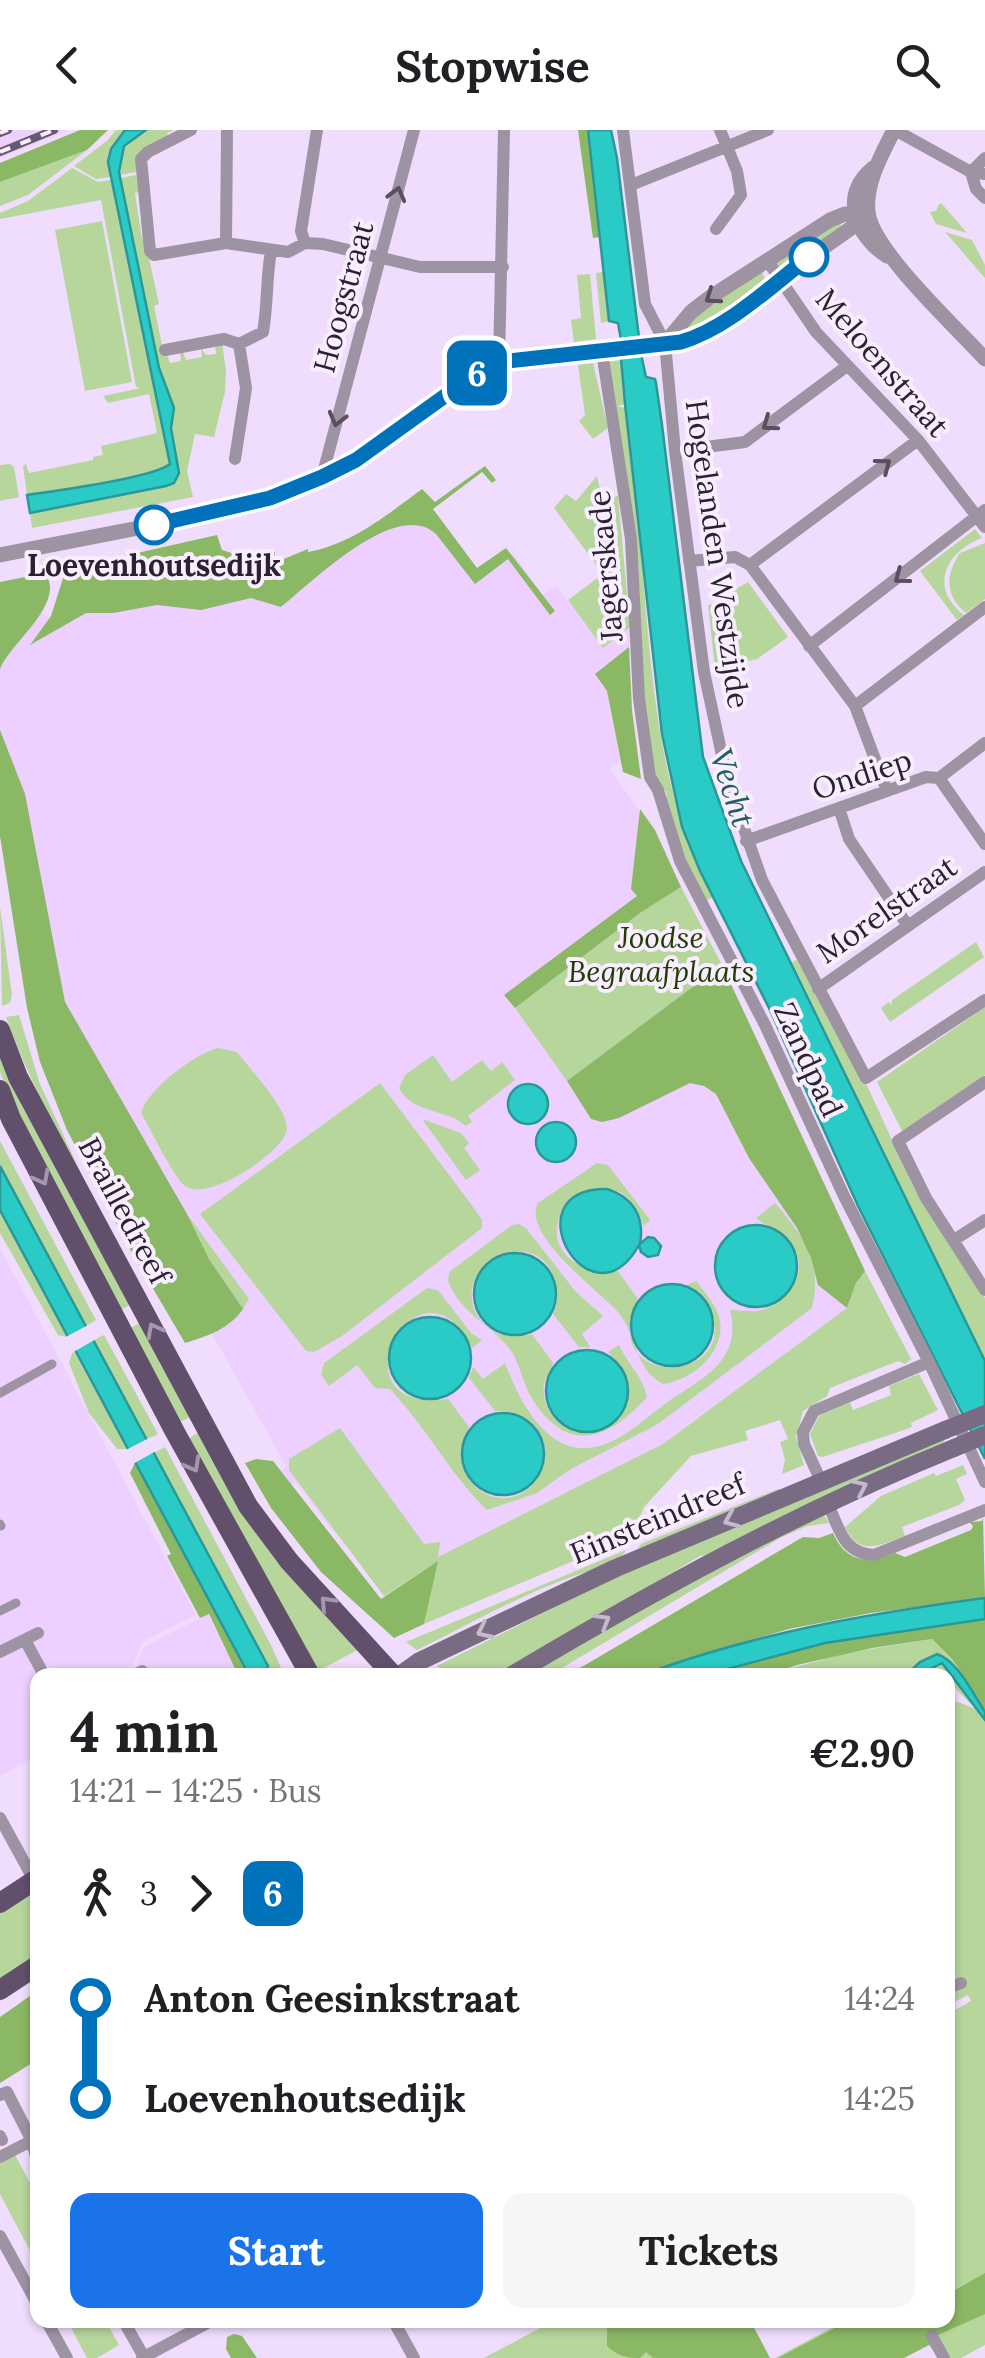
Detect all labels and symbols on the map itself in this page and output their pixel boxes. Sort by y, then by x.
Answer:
one-way arrow [386,185,407,203]
street label: Hoogstraat [305,217,383,377]
unlabelled marker [790,238,828,276]
street label: Meloenstraat [808,280,958,445]
one-way arrow [705,285,724,303]
line badge: 6 [444,340,510,406]
street label: Hogelanden Westzijde [677,397,758,711]
one-way arrow [328,410,349,427]
one-way arrow [762,412,780,429]
one-way arrow [873,460,891,477]
street label: Jagerskade [579,489,632,644]
marker: Loevenhoutsedijk [135,506,173,544]
place label: Loevenhoutsedijk [27,546,281,585]
one-way arrow [894,565,912,582]
street label: Ondiep [807,740,916,808]
water label: Vecht [701,744,764,832]
street label: Morelstraat [809,847,964,971]
park label: Joodse Begraafplaats [568,918,754,990]
street label: Zandpad [766,997,852,1123]
street label: Brailledreef [70,1131,180,1292]
one-way arrow [30,1167,49,1185]
one-way arrow [147,1323,167,1341]
one-way arrow [181,1454,201,1472]
street label: Einsteindreef [564,1463,753,1572]
one-way arrow [850,1480,868,1500]
one-way arrow [723,1508,741,1528]
one-way arrow [321,1597,339,1615]
one-way arrow [592,1614,610,1633]
one-way arrow [476,1618,494,1638]

